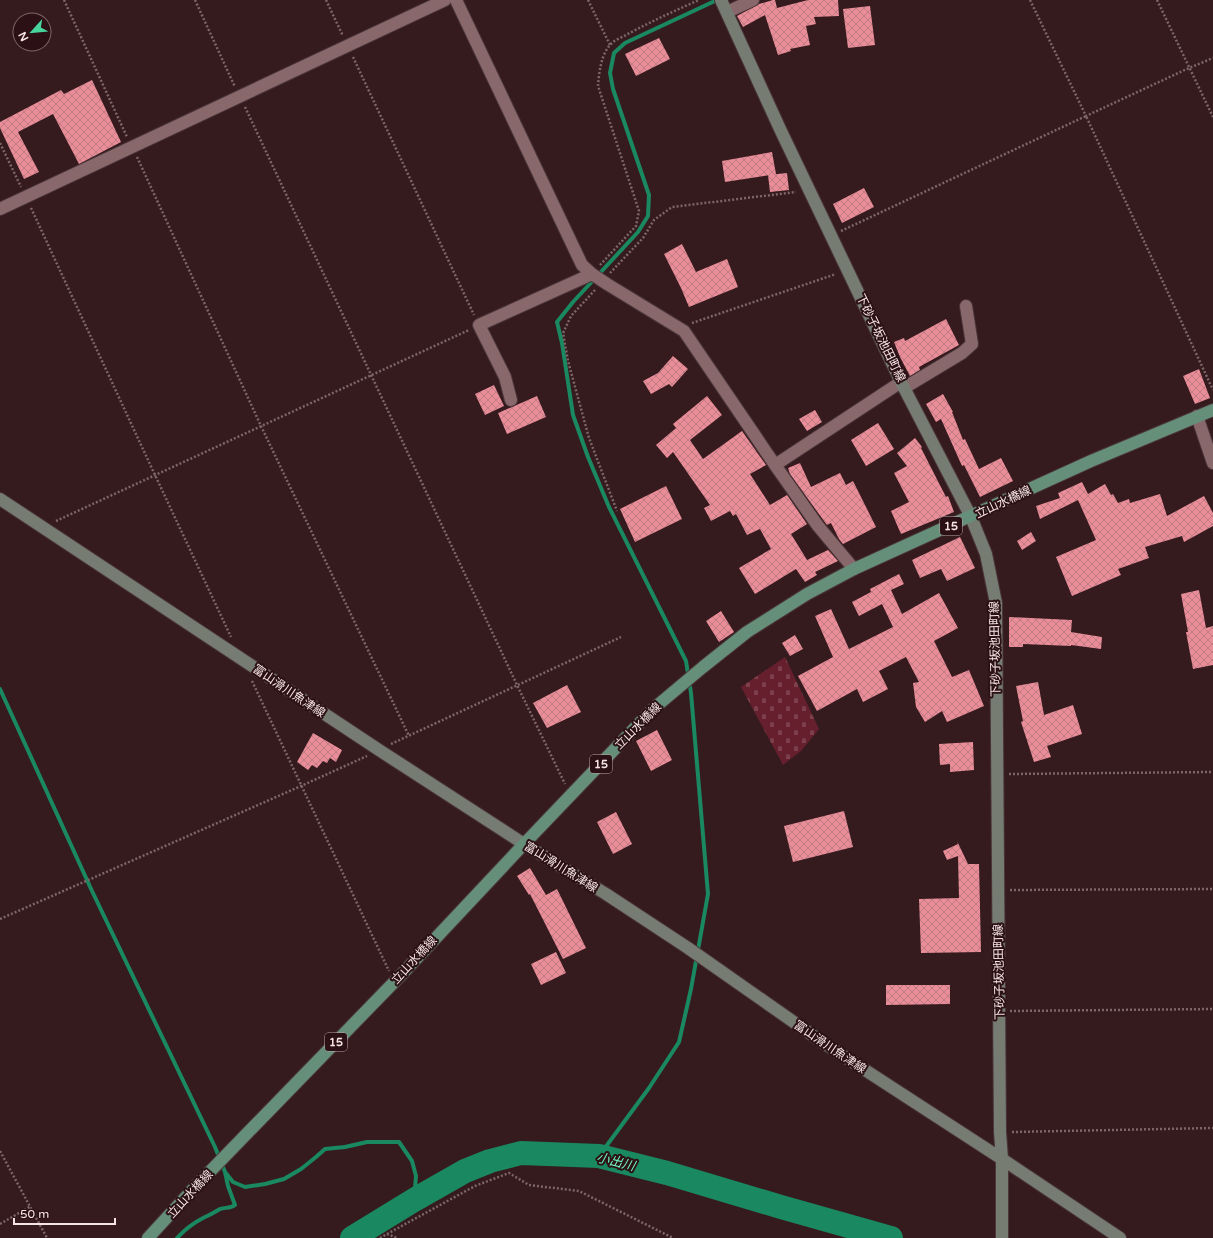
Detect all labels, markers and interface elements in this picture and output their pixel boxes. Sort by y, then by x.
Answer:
north arrow [12,12,52,52]
text: N [16,29,31,43]
street label: 下砂子坂池田町線 [854,292,908,384]
street label: 立山水橋線 [973,483,1033,521]
road number: 15 [940,517,962,535]
street label: 下砂子坂池田町線 [987,601,1003,697]
street label: 富山滑川魚津線 [250,662,328,720]
street label: 立山水橋線 [612,700,664,752]
road number: 15 [590,755,612,773]
street label: 富山滑川魚津線 [522,839,600,895]
street label: 下砂子坂池田町線 [991,924,1007,1020]
street label: 立山水橋線 [388,933,440,987]
street label: 富山滑川魚津線 [791,1018,869,1076]
road number: 15 [325,1033,347,1051]
water label: 小出川 [595,1149,639,1175]
street label: 立山水橋線 [164,1167,216,1221]
scale bar [14,1200,115,1226]
text: 50 m [20,1207,49,1221]

